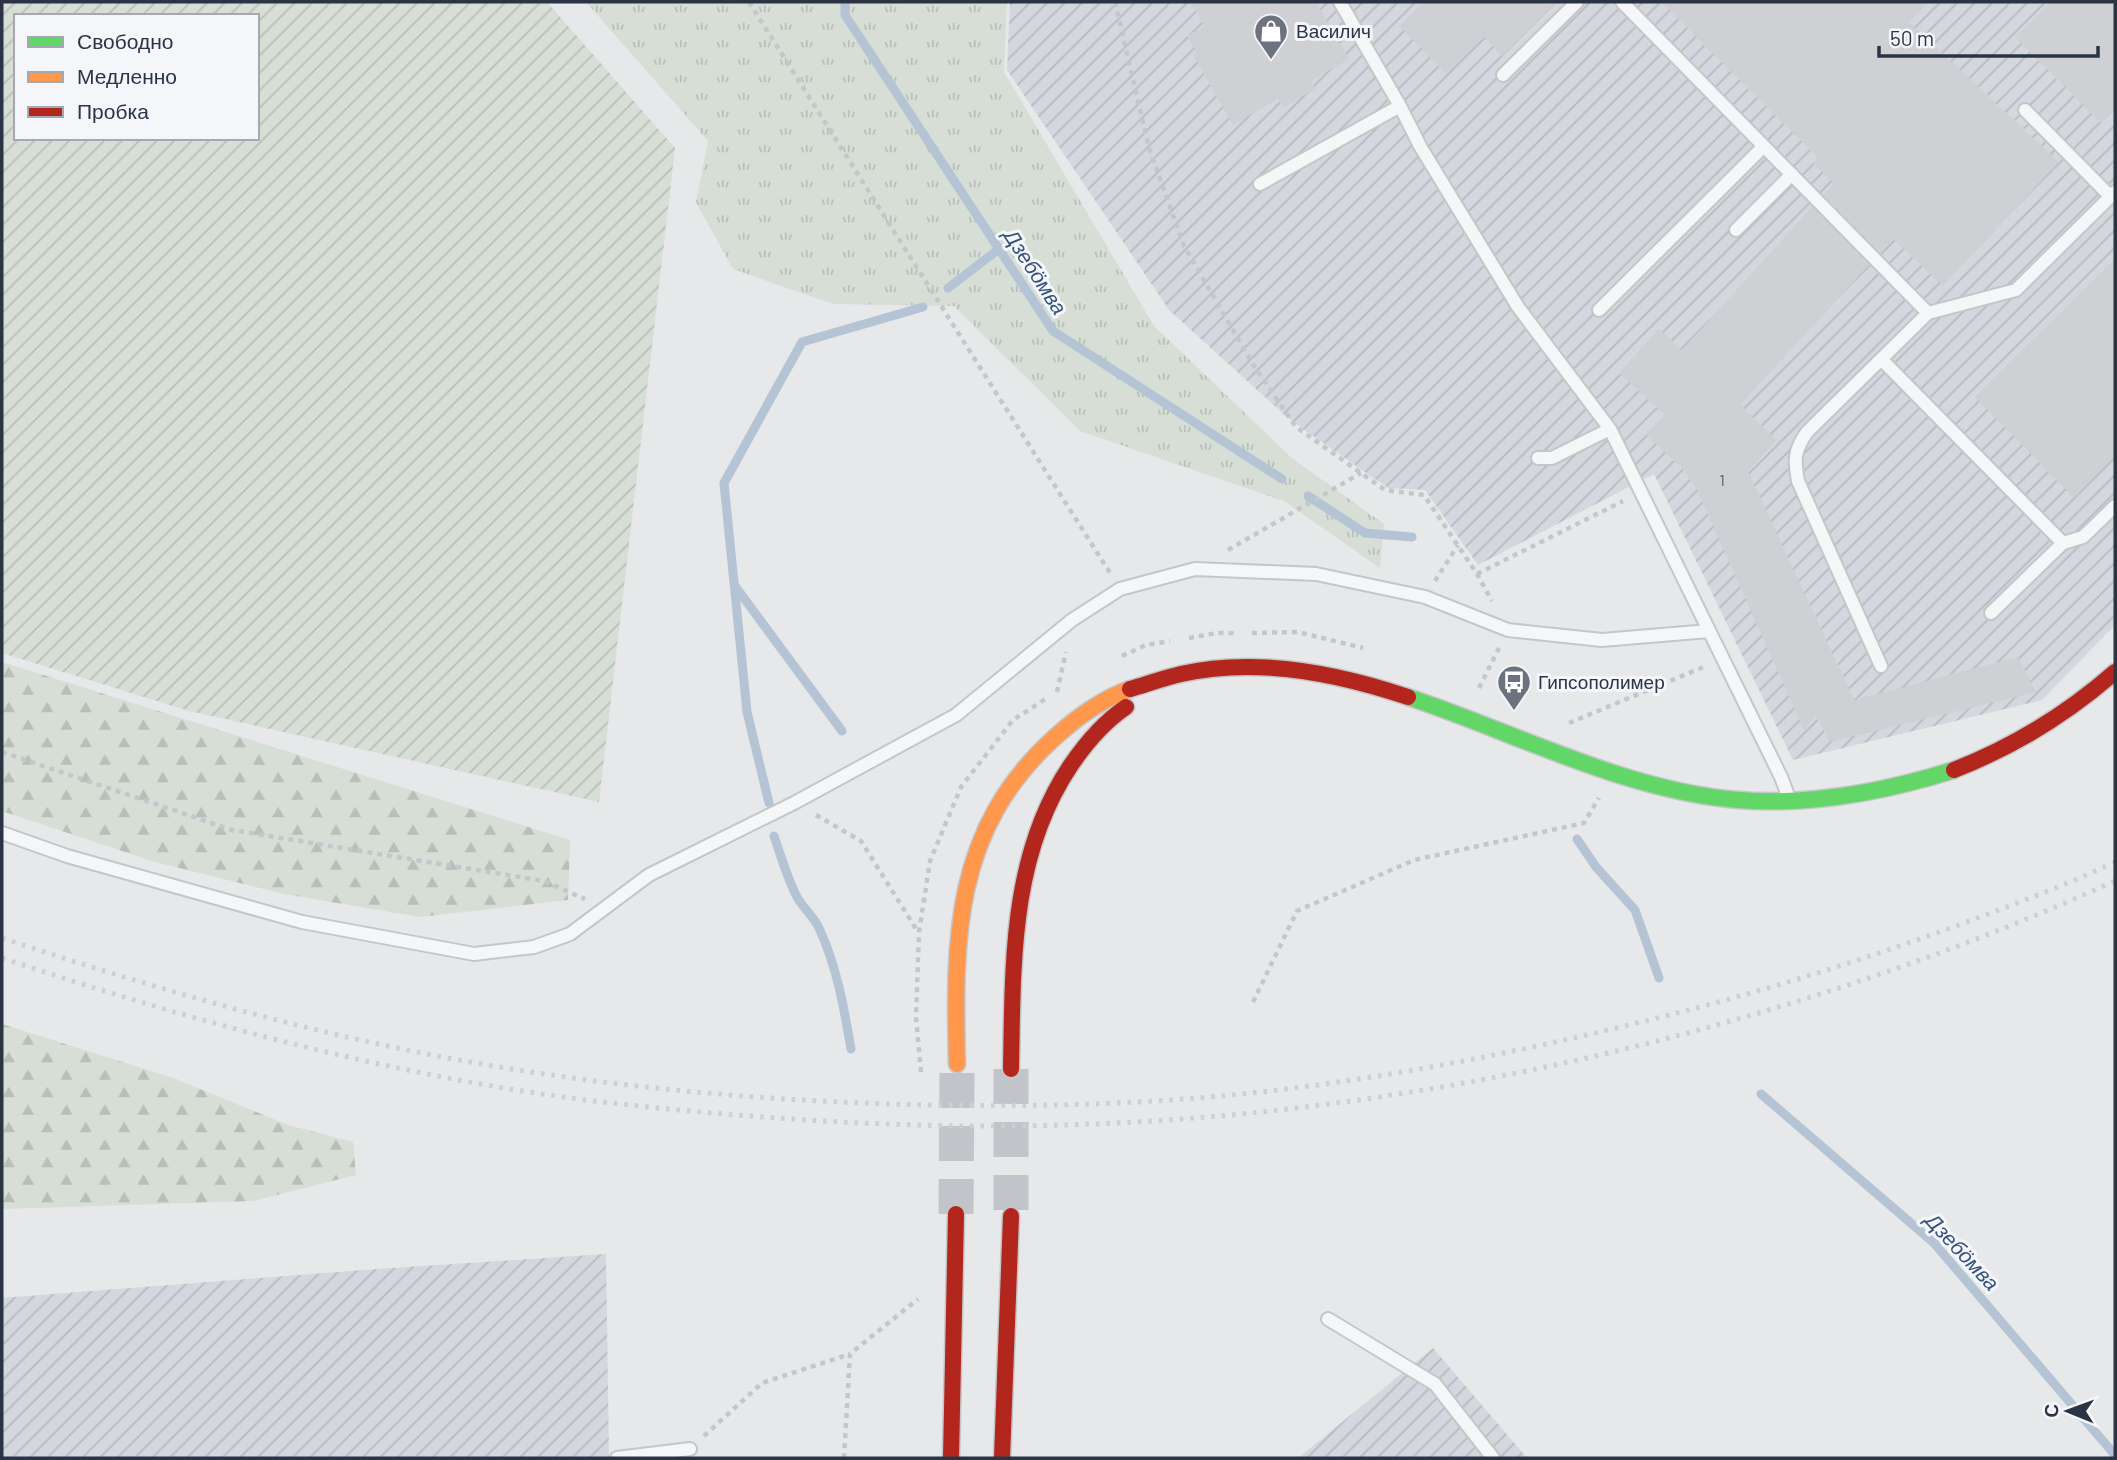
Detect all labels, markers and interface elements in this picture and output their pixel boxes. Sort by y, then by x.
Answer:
shop icon: Василич [1252,12,1290,61]
legend [14,14,259,140]
scale bar [1879,14,2098,58]
place label: Василич [1296,19,1371,42]
text: 50 m [1890,25,1934,50]
text: Свободно [77,28,174,53]
text: Медленно [77,63,177,88]
text: Пробка [77,98,149,123]
water label: Дзебӧмва [998,222,1073,318]
house number: 1 [1719,470,1725,489]
bus stop icon: Гипсополимер [1495,663,1533,712]
place label: Гипсополимер [1538,670,1665,693]
water label: Дзебӧмва [1920,1206,2005,1295]
north arrow [2033,1376,2103,1446]
text: С [2039,1403,2062,1418]

